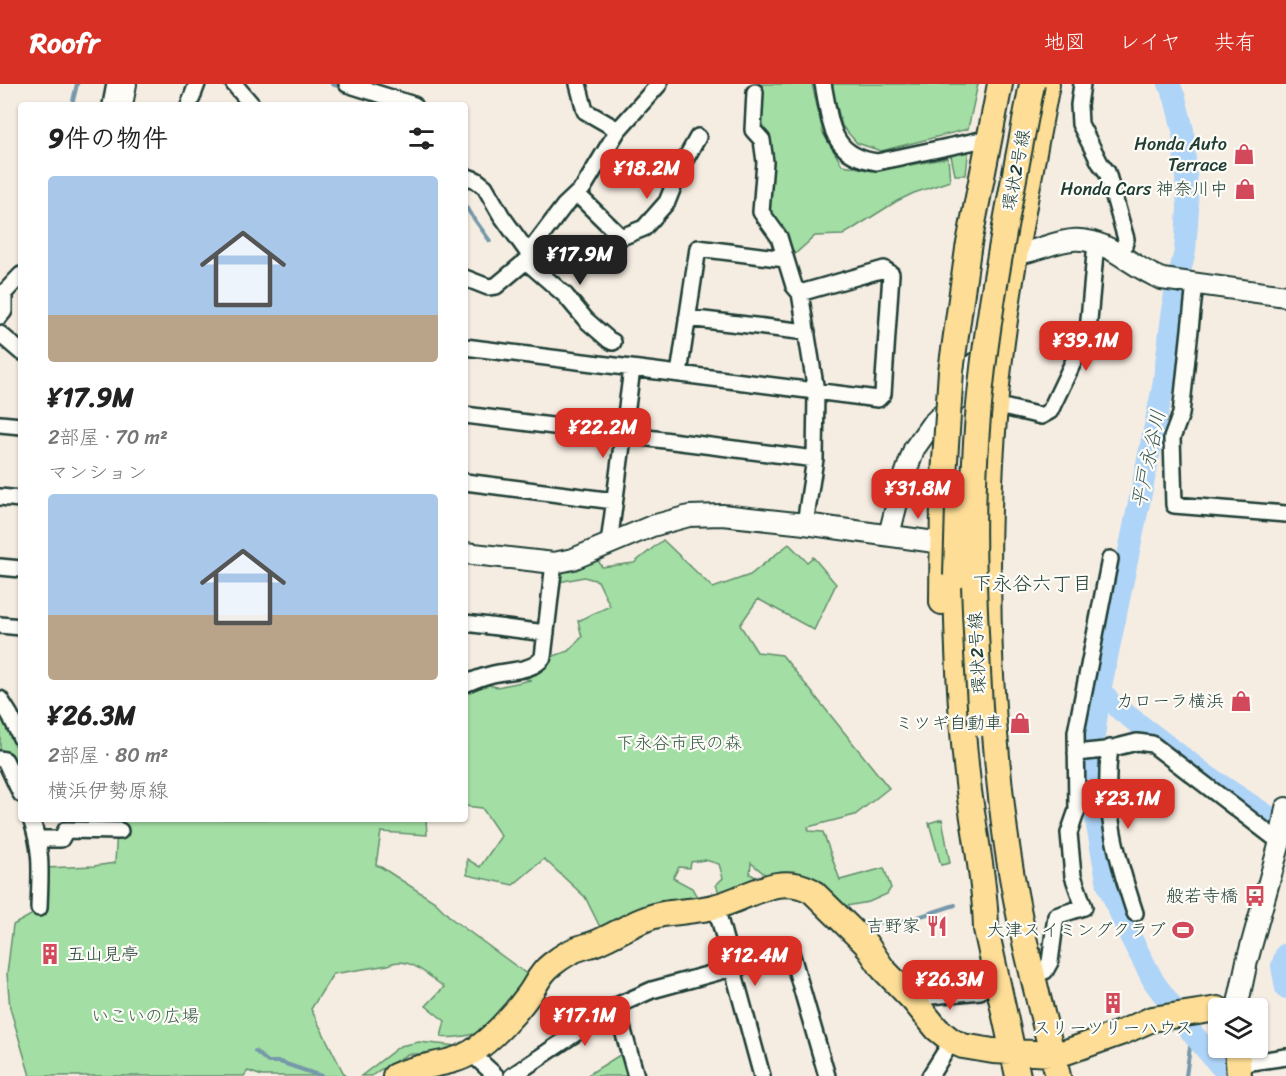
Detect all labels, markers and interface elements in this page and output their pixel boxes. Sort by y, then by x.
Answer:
text: Roofr [30,18,99,67]
text: 地図 [1044,23,1086,61]
text: レイヤ [1119,23,1181,61]
text: 共有 [1214,23,1256,61]
text: 9件の物件 [48,115,168,161]
icon: filters [405,122,438,155]
street label: 環状2号線 [992,127,1040,213]
place label: Honda Auto Terrace [1134,128,1227,181]
shop icon: Honda Auto Terrace [1232,142,1256,166]
pin: ¥18.2M [598,149,696,200]
text: ¥18.2M [614,151,680,186]
place label: Honda Cars 神奈川中 [1061,173,1228,205]
shop icon: Honda Cars 神奈川中 [1233,177,1257,201]
icon: home [189,215,297,323]
pin: ¥17.9M [531,235,629,286]
text: ¥17.9M [547,237,613,272]
pin: ¥39.1M [1037,321,1135,372]
text: ¥39.1M [1053,323,1119,358]
text: ¥17.9M [48,374,133,420]
water label: 平戸永谷川 [1121,407,1176,512]
pin: ¥22.2M [554,408,652,459]
text: ¥22.2M [569,410,637,445]
text: 2部屋 · 70 m² [48,420,168,455]
text: マンション [48,455,147,490]
pin: ¥31.8M [869,469,967,520]
text: ¥31.8M [885,471,951,506]
icon: home [189,533,297,641]
district label: 下永谷六丁目 [972,566,1092,601]
street label: 環状2号線 [959,611,995,695]
place label: カローラ横浜 [1116,685,1224,717]
shop icon: カローラ横浜 [1229,689,1253,713]
text: ¥26.3M [48,692,136,738]
place label: ミツギ自動車 [895,707,1003,739]
shop icon: ミツギ自動車 [1008,711,1032,735]
park label: 下永谷市民の森 [616,727,742,759]
text: 2部屋 · 80 m² [48,738,168,773]
text: 横浜伊勢原線 [48,773,168,808]
pin: ¥23.1M [1079,779,1177,830]
text: ¥23.1M [1096,781,1160,816]
place label: 般若寺橋 [1166,880,1238,912]
bus stop icon: 般若寺橋 [1243,884,1267,908]
place label: 吉野家 [866,910,920,942]
restaurant icon: 吉野家 [925,914,949,938]
place label: 大津スイミングクラブ [987,914,1166,946]
sports icon: 大津スイミングクラブ [1171,918,1195,942]
pin: ¥12.4M [706,936,804,987]
place label: 五山見亭 [67,938,139,970]
text: ¥12.4M [722,938,788,973]
building icon: 五山見亭 [38,942,62,966]
pin: ¥26.3M [901,960,999,1011]
text: ¥26.3M [916,962,984,997]
building icon: スリーツリーハウス [1101,991,1125,1015]
pin: ¥17.1M [536,996,634,1047]
text: ¥17.1M [554,998,616,1033]
map controls [1208,998,1268,1058]
button: layers [1208,998,1268,1058]
park label: いこいの広場 [91,1000,199,1032]
place label: スリーツリーハウス [1033,1012,1193,1044]

